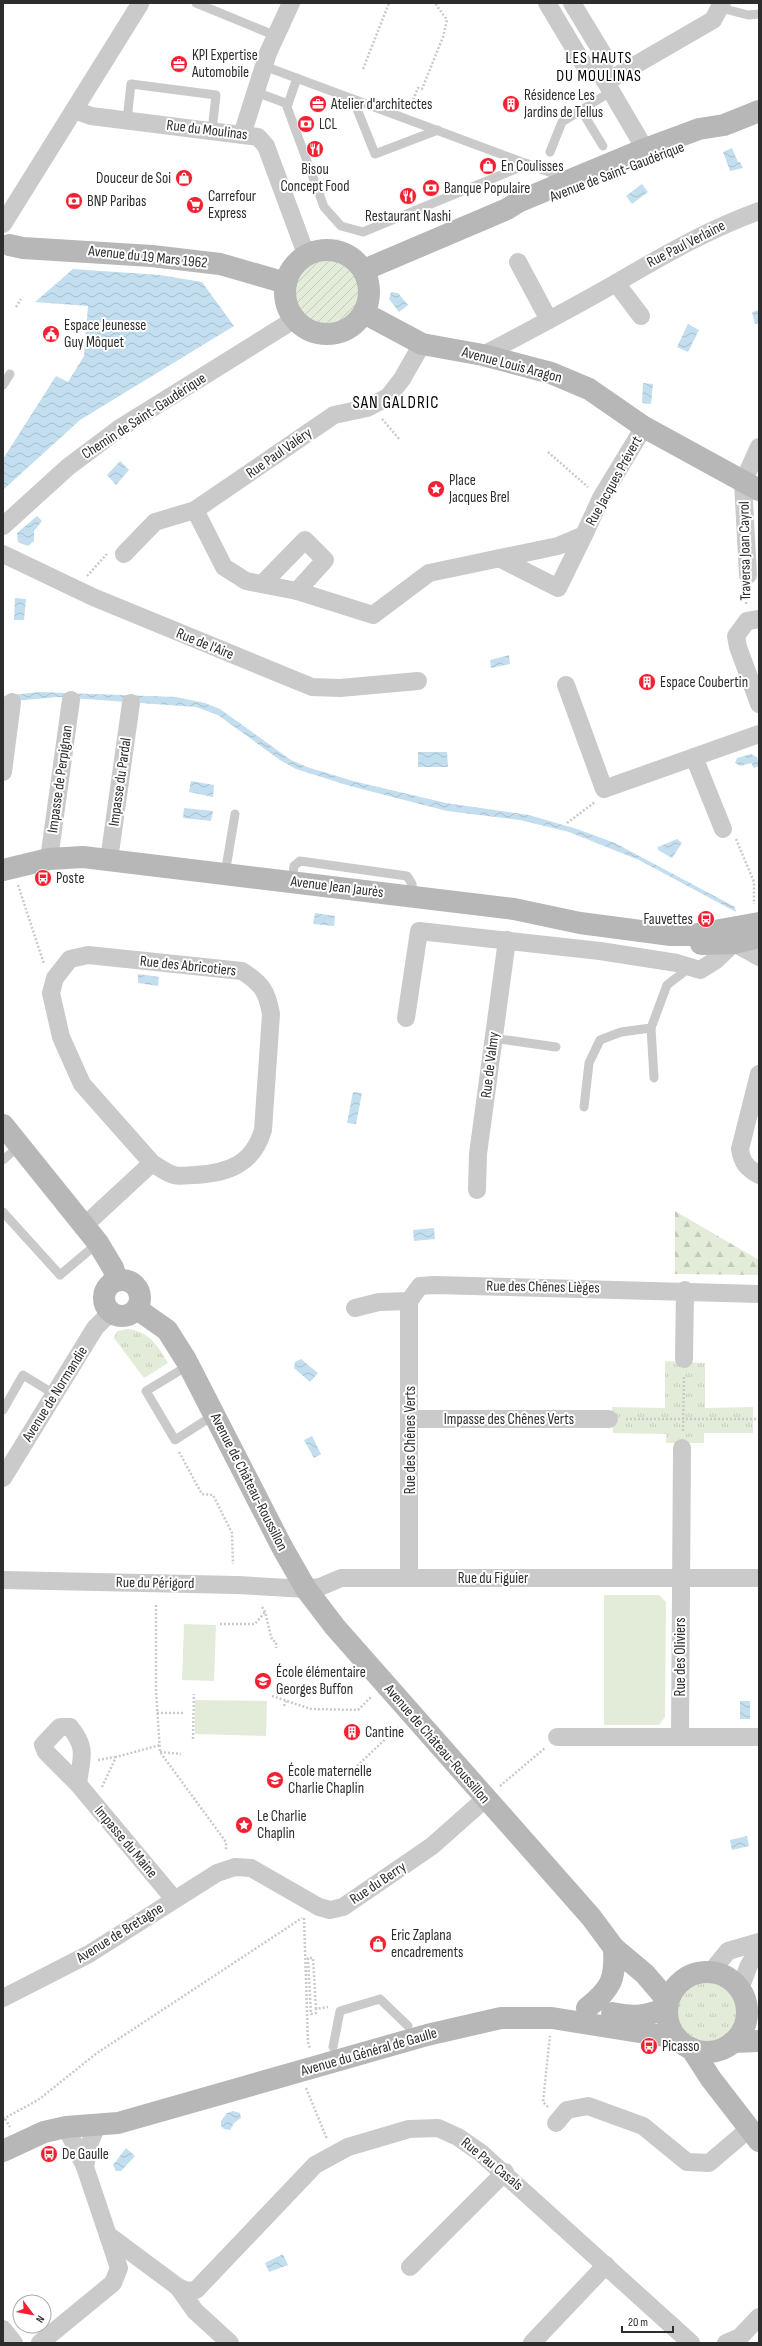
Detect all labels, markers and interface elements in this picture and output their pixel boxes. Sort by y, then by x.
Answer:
place label: KPI Expertise Automobile [191,46,258,82]
district label: LES HAUTS DU MOULINAS [556,49,642,86]
office icon: KPI Expertise Automobile [169,54,189,74]
place label: Résidence Les Jardins de Tellus [523,86,603,122]
office icon: Atelier d'architectes [308,94,328,114]
building icon: Résidence Les Jardins de Tellus [501,94,521,114]
place label: Atelier d'architectes [330,95,432,114]
bank icon: LCL [296,114,316,134]
place label: LCL [319,115,338,134]
street label: Rue du Moulinas [165,116,249,144]
street label: Avenue de Saint-Gaudérique [546,138,687,207]
restaurant icon: Bisou Concept Food [305,139,325,159]
shop icon: En Coulisses [478,156,498,176]
place label: En Coulisses [501,157,564,176]
place label: Bisou Concept Food [280,160,350,196]
shop icon: Douceur de Soi [174,168,194,188]
place label: Douceur de Soi [96,169,171,188]
bank icon: Banque Populaire [421,178,441,198]
place label: Banque Populaire [444,179,530,198]
restaurant icon: Restaurant Nashi [398,186,418,206]
place label: Carrefour Express [208,187,257,223]
bank icon: BNP Paribas [64,191,84,211]
place label: BNP Paribas [87,192,146,211]
supermarket icon: Carrefour Express [185,195,205,215]
place label: Restaurant Nashi [365,207,451,226]
street label: Rue Paul Verlaine [644,216,728,272]
street label: Avenue du 19 Mars 1962 [87,241,208,273]
place label: Espace Jeunesse Guy Môquet [64,316,146,352]
public building icon: Espace Jeunesse Guy Môquet [41,324,61,344]
street label: Avenue Louis Aragon [459,342,564,387]
street label: Chemin de Saint-Gaudérique [78,369,210,463]
district label: SAN GALDRIC [353,393,439,413]
street label: Rue Paul Valéry [242,423,316,483]
street label: Rue Jacques Prévert [581,432,647,529]
place label: Place Jacques Brel [448,471,510,507]
place icon: Place Jacques Brel [426,479,446,499]
street label: Traversa Joan Cayrol [735,501,755,601]
street label: Rue de l'Aire [173,624,237,664]
building icon: Espace Coubertin [637,672,657,692]
place label: Espace Coubertin [660,673,748,692]
street label: Impasse de Perpignan [43,724,77,834]
street label: Impasse du Pardal [104,736,136,828]
bus stop icon: Poste [33,868,53,888]
place label: Poste [56,869,84,888]
street label: Avenue Jean Jaurès [289,872,384,902]
bus stop icon: Fauvettes [696,909,716,929]
place label: Fauvettes [643,910,693,929]
street label: Rue des Abricotiers [139,952,237,980]
street label: Rue de Valmy [477,1031,504,1099]
street label: Rue des Chênes Lièges [486,1277,600,1297]
street label: Avenue de Normandie [18,1343,92,1446]
street label: Rue des Chênes Verts [401,1386,420,1494]
street label: Avenue de Château-Roussillon [206,1409,292,1554]
street label: Impasse des Chênes Verts [444,1410,574,1429]
street label: Rue du Figuier [458,1569,529,1588]
street label: Rue du Périgord [116,1573,194,1593]
street label: Rue des Oliviers [671,1617,690,1697]
place label: École élémentaire Georges Buffon [276,1663,366,1699]
school or university icon: École élémentaire Georges Buffon [253,1671,273,1691]
street label: Avenue de Château-Roussillon [379,1680,494,1808]
building icon: Cantine [342,1722,362,1742]
place label: Cantine [365,1723,404,1742]
place label: École maternelle Charlie Chaplin [288,1762,372,1798]
school or university icon: École maternelle Charlie Chaplin [265,1770,285,1790]
street label: Impasse du Maine [90,1802,162,1882]
place label: Le Charlie Chaplin [257,1807,307,1843]
place icon: Le Charlie Chaplin [234,1815,254,1835]
street label: Rue du Berry [346,1857,410,1909]
street label: Avenue de Bretagne [72,1899,167,1968]
place label: Eric Zaplana encadrements [391,1926,463,1962]
shop icon: Eric Zaplana encadrements [368,1934,388,1954]
street label: Avenue du Général de Gaulle [298,2023,439,2081]
bus stop icon: Picasso [639,2036,659,2056]
place label: Picasso [662,2037,700,2056]
street label: Rue Pau Casals [457,2133,527,2195]
bus stop icon: De Gaulle [39,2144,59,2164]
place label: De Gaulle [62,2145,109,2164]
north arrow [12,2294,52,2334]
scale bar [622,2308,673,2334]
text: N [33,2313,47,2325]
text: 20 m [628,2315,648,2330]

